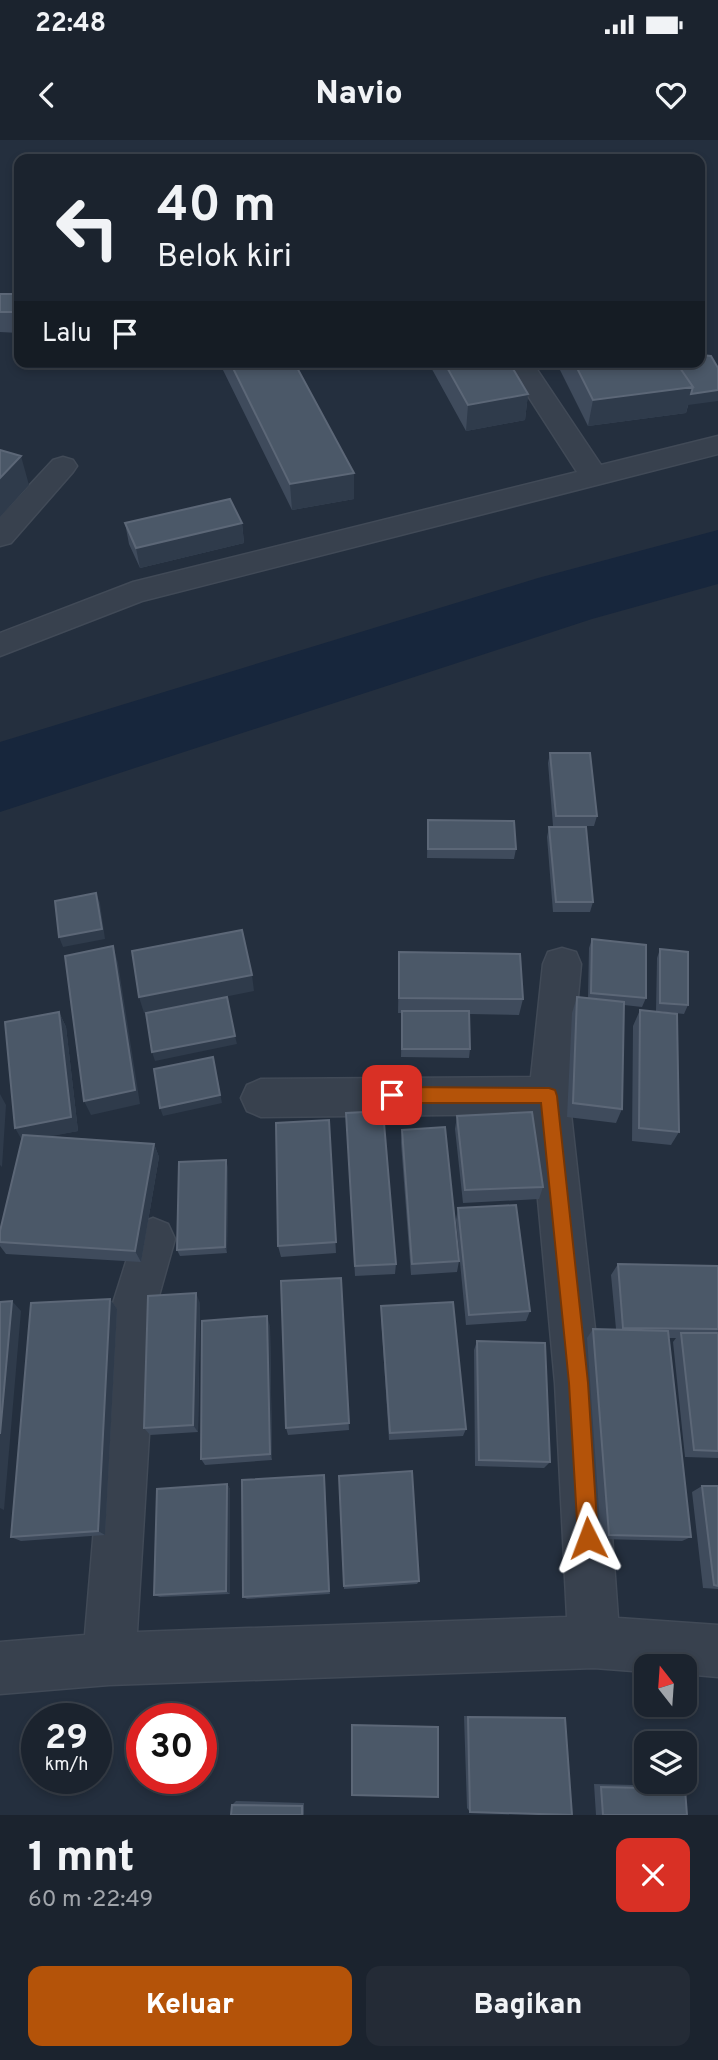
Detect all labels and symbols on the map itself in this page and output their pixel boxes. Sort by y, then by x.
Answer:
pin [362,1065,422,1125]
position arrow [551,1501,625,1575]
north arrow [634,1654,696,1717]
speed limit sign: 30 [126,1703,217,1794]

